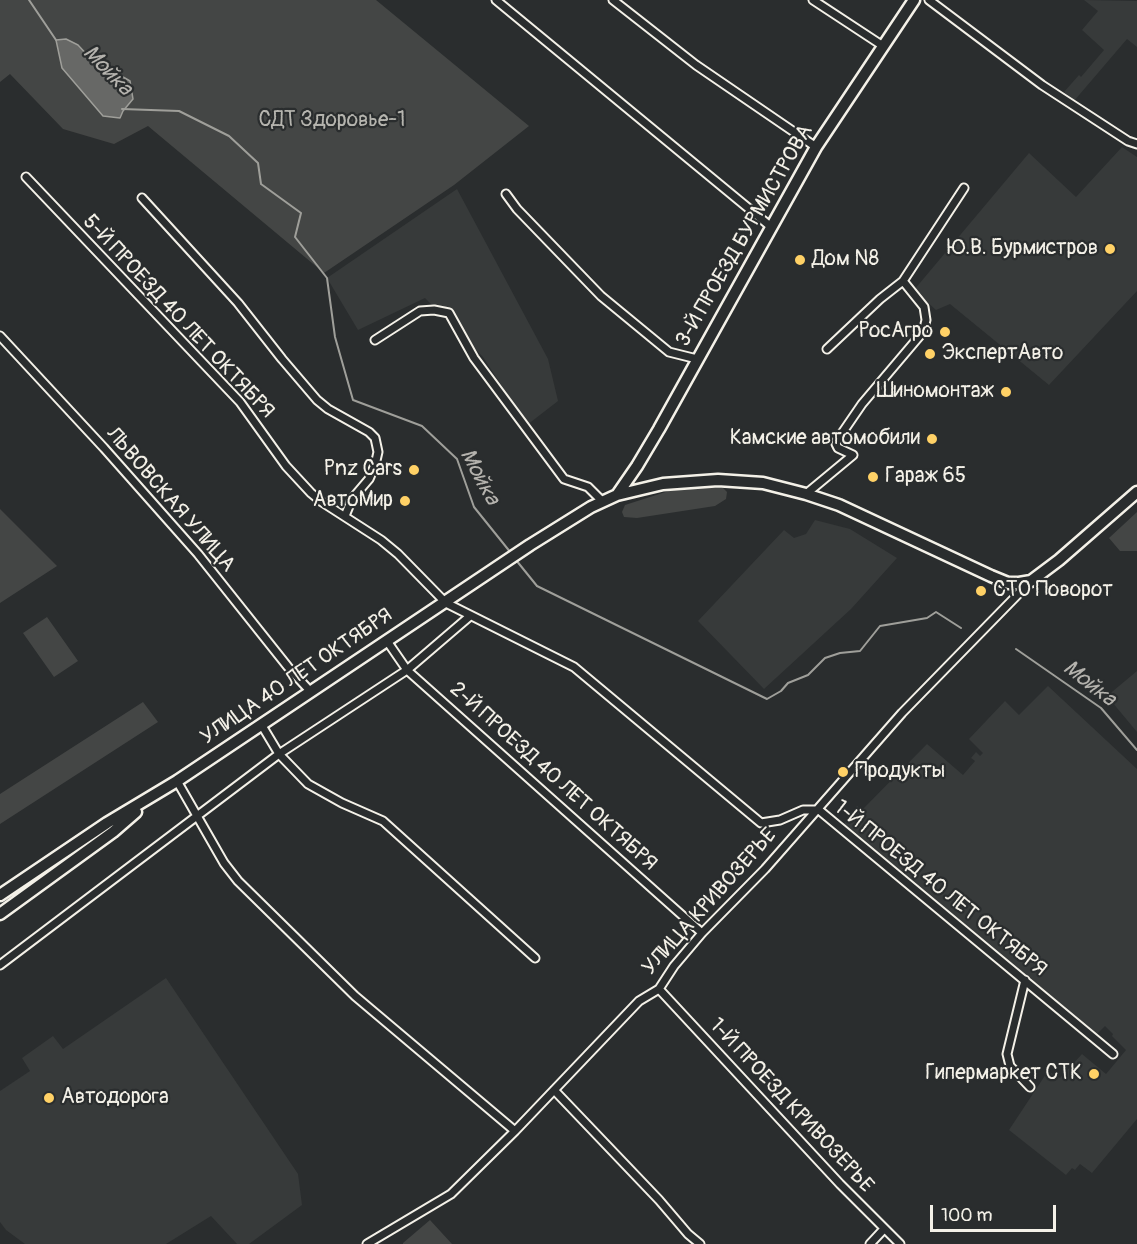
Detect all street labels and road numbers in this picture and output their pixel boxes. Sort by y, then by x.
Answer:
street label: 3-Й ПРОЕЗД БУРМИСТРОВА [671,121,819,351]
street label: 5-Й ПРОЕЗД 40 ЛЕТ ОКТЯБРЯ [77,210,279,424]
street label: ЛЬВОВСКАЯ УЛИЦА [100,422,240,578]
street label: УЛИЦА 40 ЛЕТ ОКТЯБРЯ [196,603,398,751]
street label: 2-Й ПРОЕЗД 40 ЛЕТ ОКТЯБРЯ [444,677,662,877]
street label: 1-Й ПРОЕЗД 40 ЛЕТ ОКТЯБРЯ [828,795,1052,983]
street label: УЛИЦА КРИВОЗЕРЬЕ [638,823,782,981]
street label: 1-Й ПРОЕЗД КРИВОЗЕРЬЕ [704,1014,878,1198]

